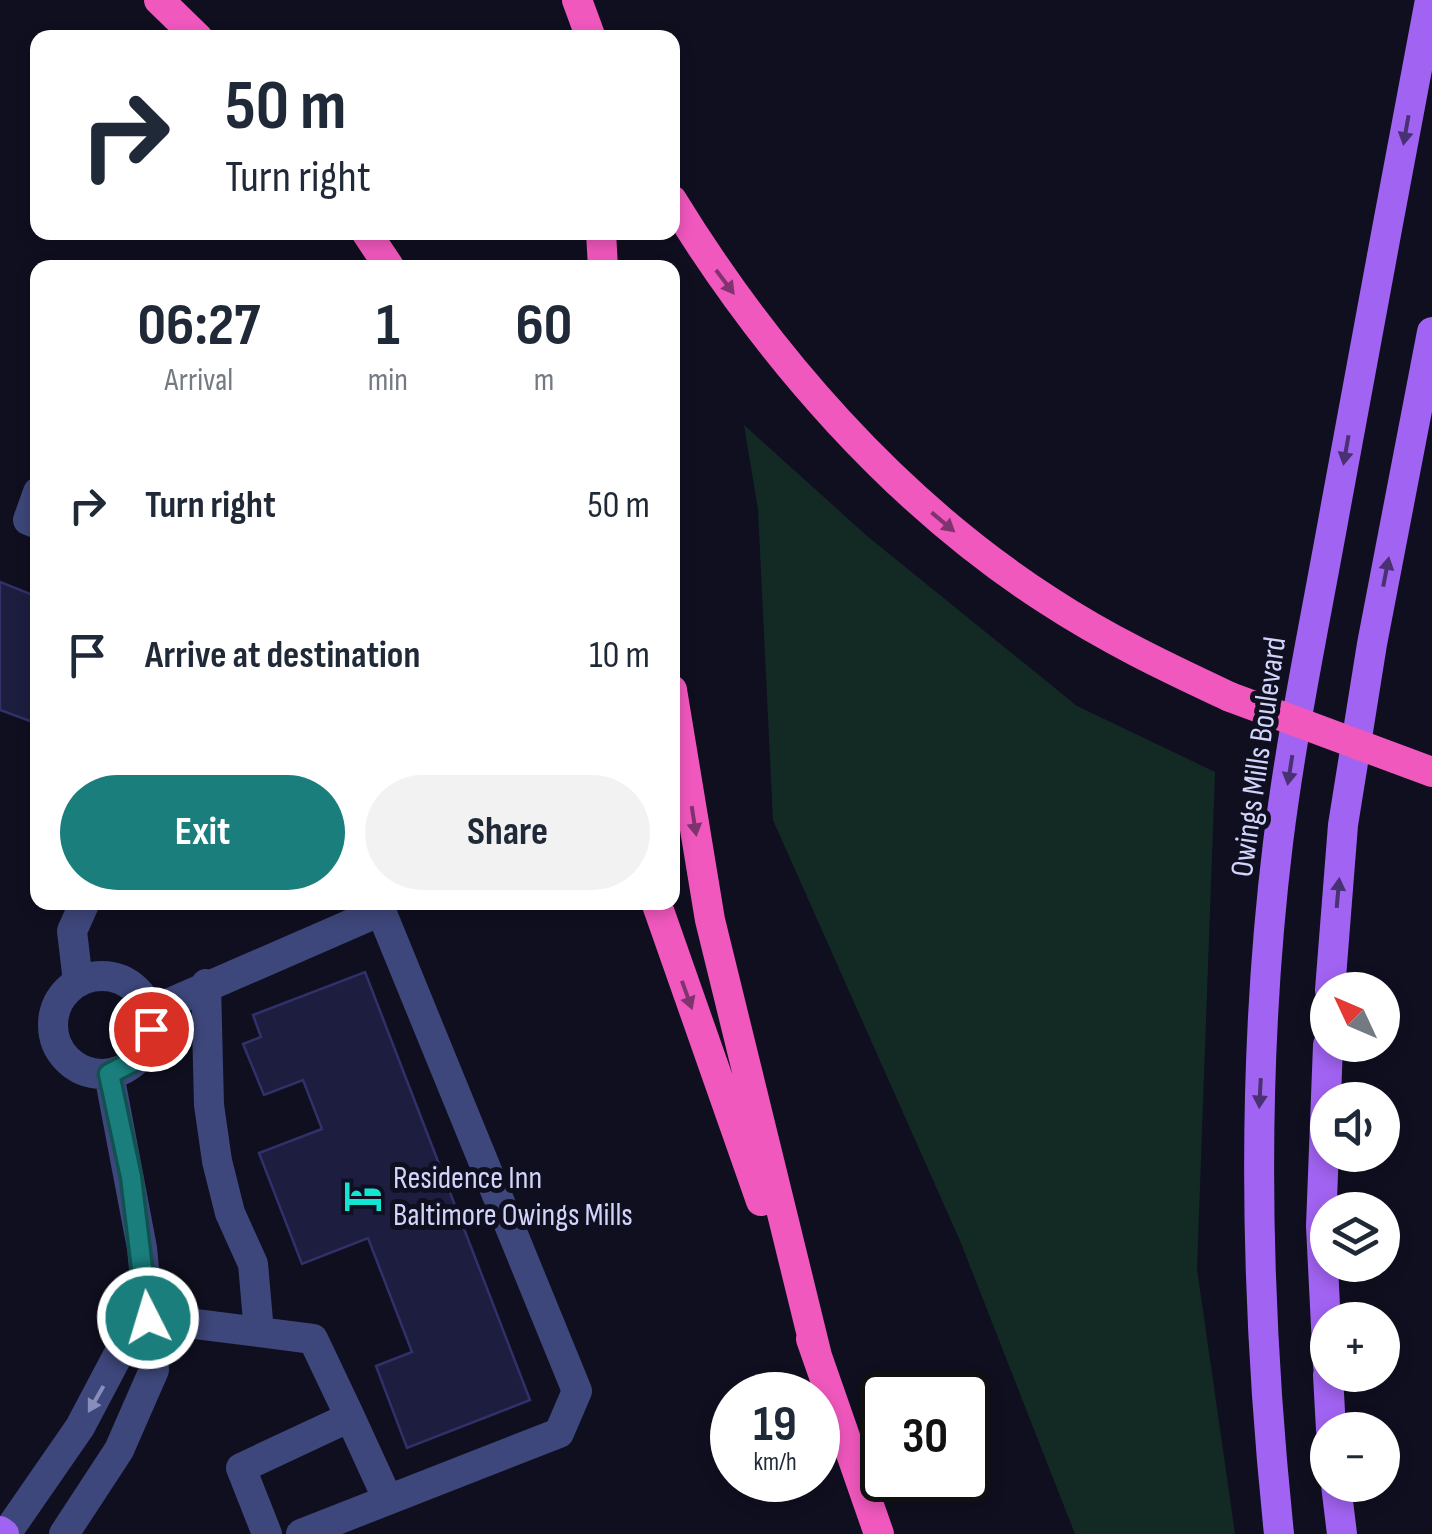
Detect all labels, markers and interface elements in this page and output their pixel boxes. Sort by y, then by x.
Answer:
text: 50 m [225,65,346,149]
icon: right [60,70,190,200]
one-way arrow [1397,115,1413,146]
text: Turn right [225,150,371,205]
one-way arrow [714,269,734,295]
text: 06:27 [138,290,260,362]
text: 1 [376,290,400,362]
text: 60 [516,290,572,362]
text: Arrival [165,361,233,400]
text: min [368,361,408,400]
text: m [534,361,554,400]
one-way arrow [1338,435,1354,466]
icon: right [60,478,115,533]
text: Turn right [145,483,276,528]
text: 50 m [587,483,650,528]
one-way arrow [931,510,956,532]
one-way arrow [1378,556,1394,587]
icon: arrive [60,628,115,683]
text: Arrive at destination [145,633,420,678]
text: 10 m [589,633,650,678]
street label: Owings Mills Boulevard [1223,635,1295,879]
one-way arrow [1281,755,1297,786]
button: Exit [60,775,345,890]
button: Share [365,775,650,890]
one-way arrow [687,805,702,837]
one-way arrow [1330,876,1346,908]
north arrow [1310,972,1400,1062]
map controls [1310,972,1400,1502]
one-way arrow [680,980,695,1010]
pin [109,987,194,1072]
icon: arrive [124,1002,179,1057]
one-way arrow [1252,1078,1268,1110]
button: sound [1310,1082,1400,1172]
place label: Residence Inn Baltimore Owings Mills [393,1159,633,1235]
hotel icon: Residence Inn Baltimore Owings Mills [342,1175,384,1217]
button: layers [1310,1192,1400,1282]
position arrow [96,1266,200,1370]
button: + [1310,1302,1400,1392]
speed limit sign: 30 [860,1372,990,1502]
one-way arrow [88,1385,105,1414]
text: 19 [753,1395,797,1455]
button: − [1310,1412,1400,1502]
text: km/h [753,1447,797,1478]

